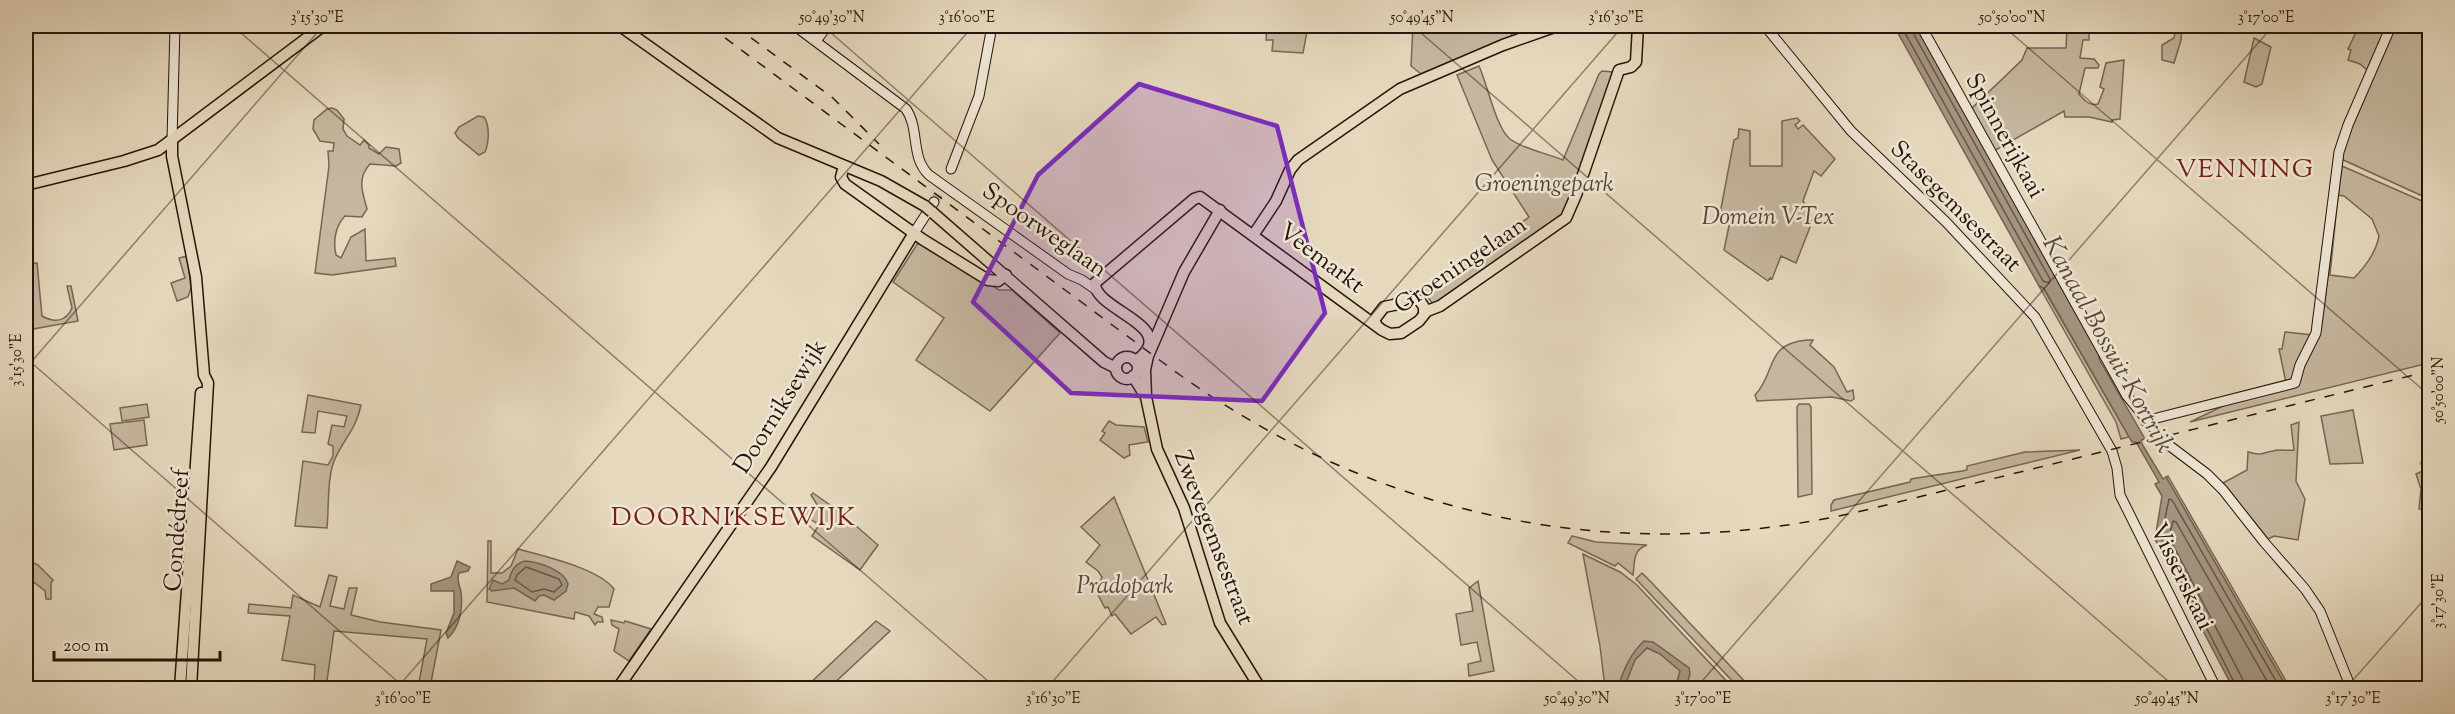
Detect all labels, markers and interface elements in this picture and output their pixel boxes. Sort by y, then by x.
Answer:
text: 3°15'30"E [291,8,343,29]
text: 50°49'30"N [798,8,865,29]
text: 3°16'00"E [939,8,995,29]
text: 50°49'45"N [1389,8,1454,29]
text: 3°16'30"E [1588,8,1644,29]
text: 50°50'00"N [1978,8,2045,29]
text: 3°17'00"E [2238,8,2294,29]
street label: Spinnerijkaai [1956,67,2052,205]
street label: Stasegemsestraat [1881,133,2029,281]
district label: VENNING [2175,152,2315,189]
park label: Groeningepark [1474,168,1614,202]
street label: Spoorweglaan [974,175,1114,287]
park label: Domein V-Tex [1702,201,1834,235]
street label: Groeningelaan [1388,209,1534,323]
street label: Veemarkt [1271,215,1371,303]
water label: Kanaal Bossuit-Kortrijk [2032,230,2182,460]
street label: Doorniksewijk [726,333,836,481]
text: 3°15'30"E [7,334,28,386]
text: 50°50'00"N [2429,357,2450,424]
street label: Zwevegemsestraat [1164,446,1262,630]
street label: Condédreef [157,466,199,593]
district label: DOORNIKSEWIJK [611,500,857,537]
street label: Visserskaai [2140,518,2222,636]
park label: Pradopark [1077,570,1174,604]
text: 3°17'30"E [2429,573,2450,629]
scale bar [54,624,220,662]
text: 200 m [63,634,109,660]
text: 3°16'00"E [375,689,431,710]
text: 3°16'30"E [1025,689,1081,710]
text: 50°49'30"N [1543,689,1610,710]
text: 3°17'00"E [1675,689,1731,710]
text: 50°49'45"N [2134,689,2199,710]
text: 3°17'30"E [2325,689,2381,710]

